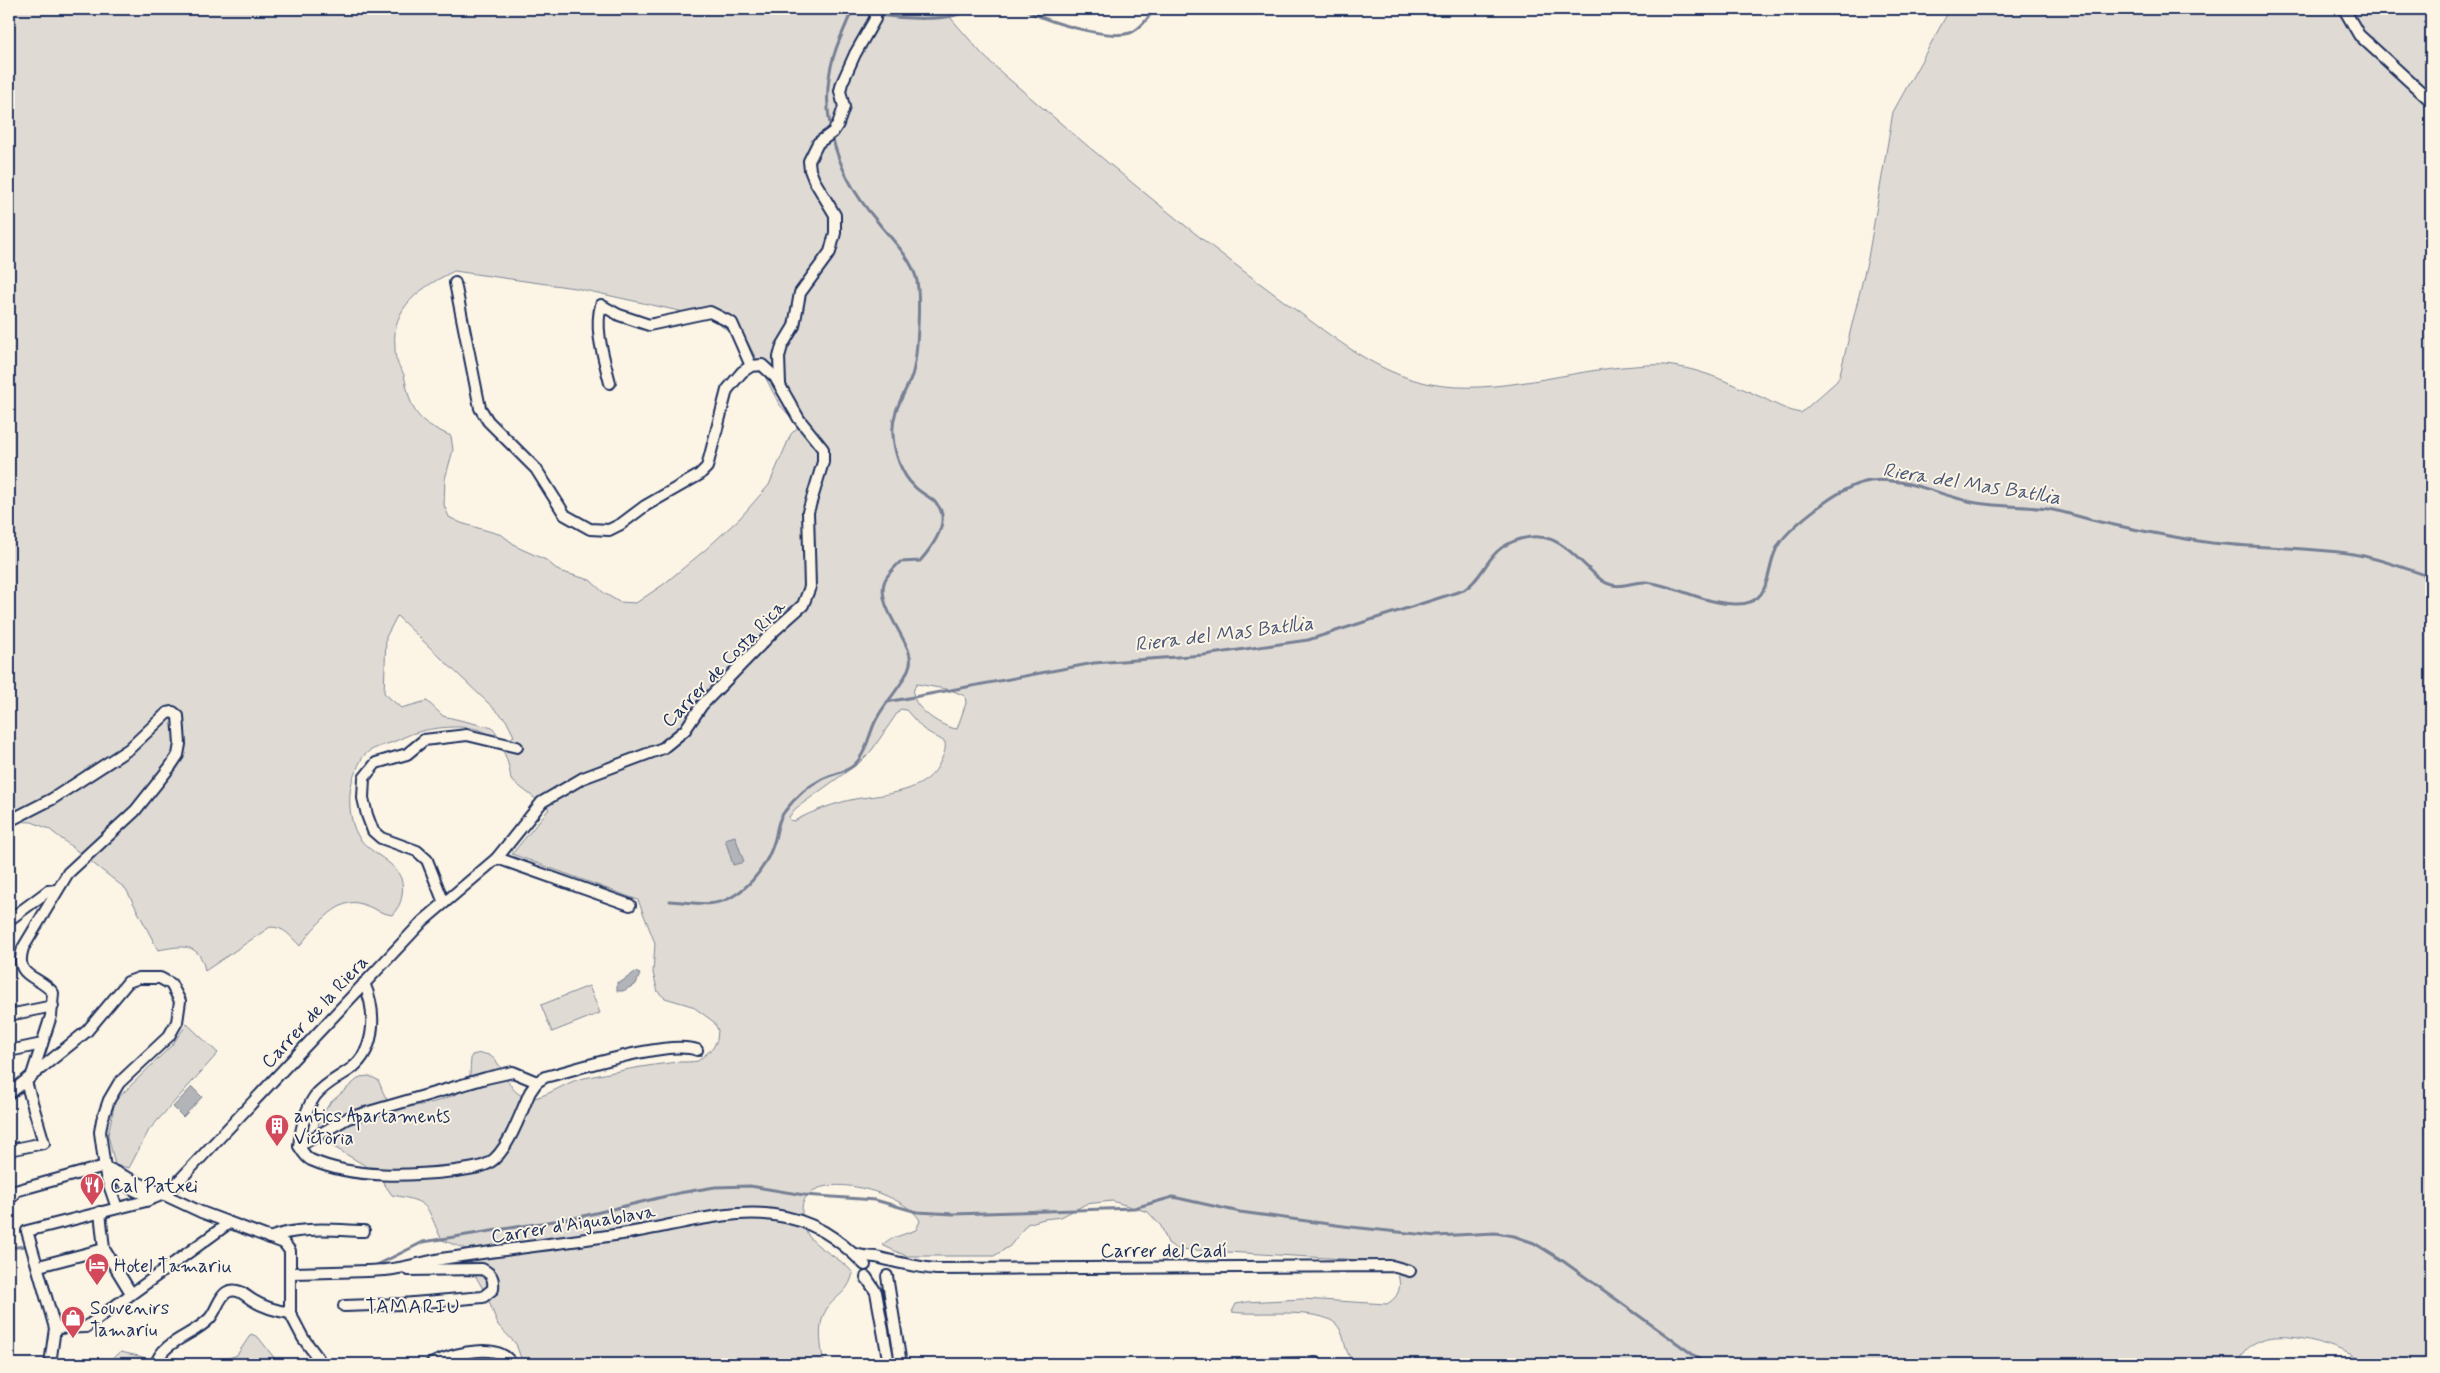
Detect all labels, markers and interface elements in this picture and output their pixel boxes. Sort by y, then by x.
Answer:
water label: Riera del Mas Batllia [1881,457,2063,512]
street label: Carrer de Costa Rica [657,594,792,733]
water label: Riera del Mas Batllia [1133,610,1315,659]
street label: Carrer de la Riera [256,950,374,1074]
place label: antics Apartaments Victòria [294,1104,450,1151]
building icon: antics Apartaments Victòria [264,1113,290,1147]
restaurant icon: Cal Patxei [79,1172,105,1206]
place label: Cal Patxei [110,1174,198,1199]
street label: Carrer d'Aiguablava [489,1199,658,1251]
street label: Carrer del Cadí [1100,1239,1228,1264]
hotel icon: Hotel Tamariu [84,1252,110,1286]
place label: Hotel Tamariu [114,1254,232,1279]
district label: TAMARIU [365,1294,461,1321]
place label: Souvenirs Tamariu [90,1296,169,1343]
shop icon: Souvenirs Tamariu [60,1305,86,1339]

